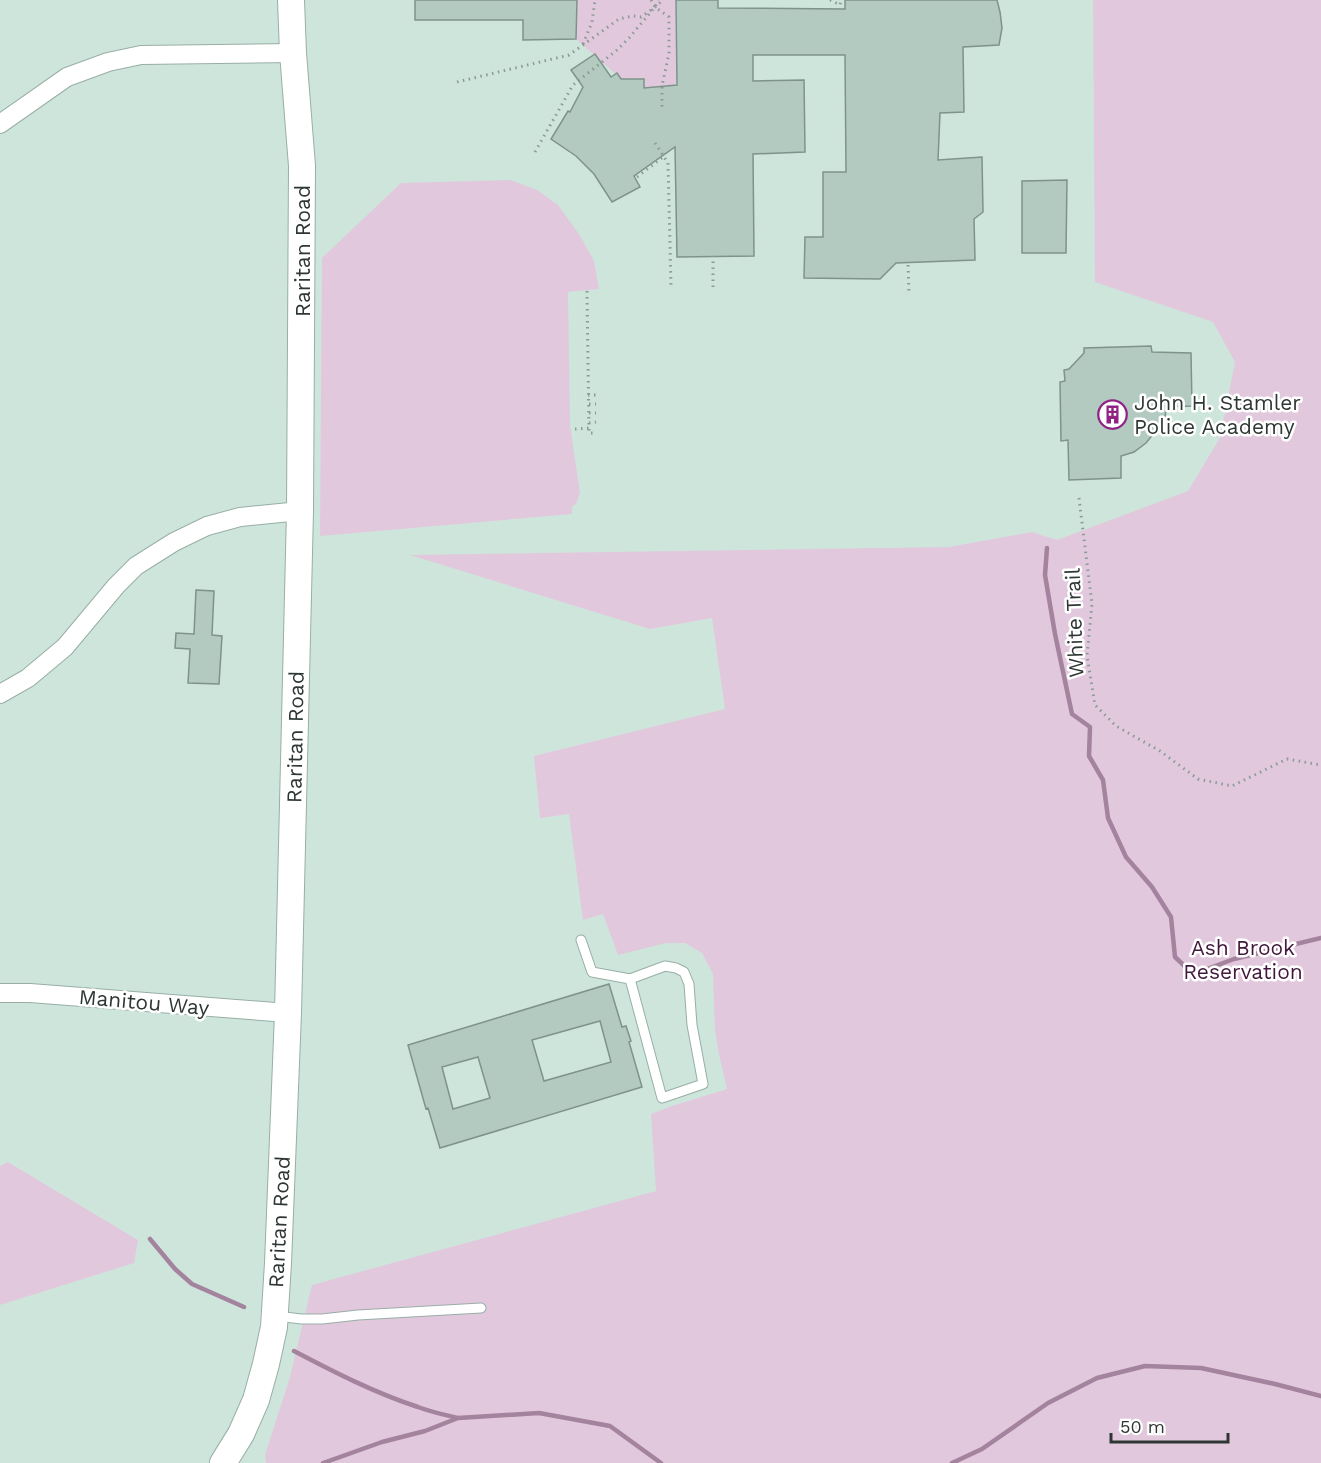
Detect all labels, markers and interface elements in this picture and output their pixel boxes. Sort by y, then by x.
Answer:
street label: Raritan Road [290,185,315,317]
place label: John H. Stamler Police Academy [1134,390,1301,439]
building icon: John H. Stamler Police Academy [1097,398,1129,430]
street label: White Trail [1060,567,1088,678]
street label: Raritan Road [281,671,309,803]
park label: Ash Brook Reservation [1183,935,1303,984]
street label: Manitou Way [78,984,210,1020]
street label: Raritan Road [263,1155,295,1289]
scale bar [1111,1406,1228,1444]
text: 50 m [1120,1416,1165,1437]

